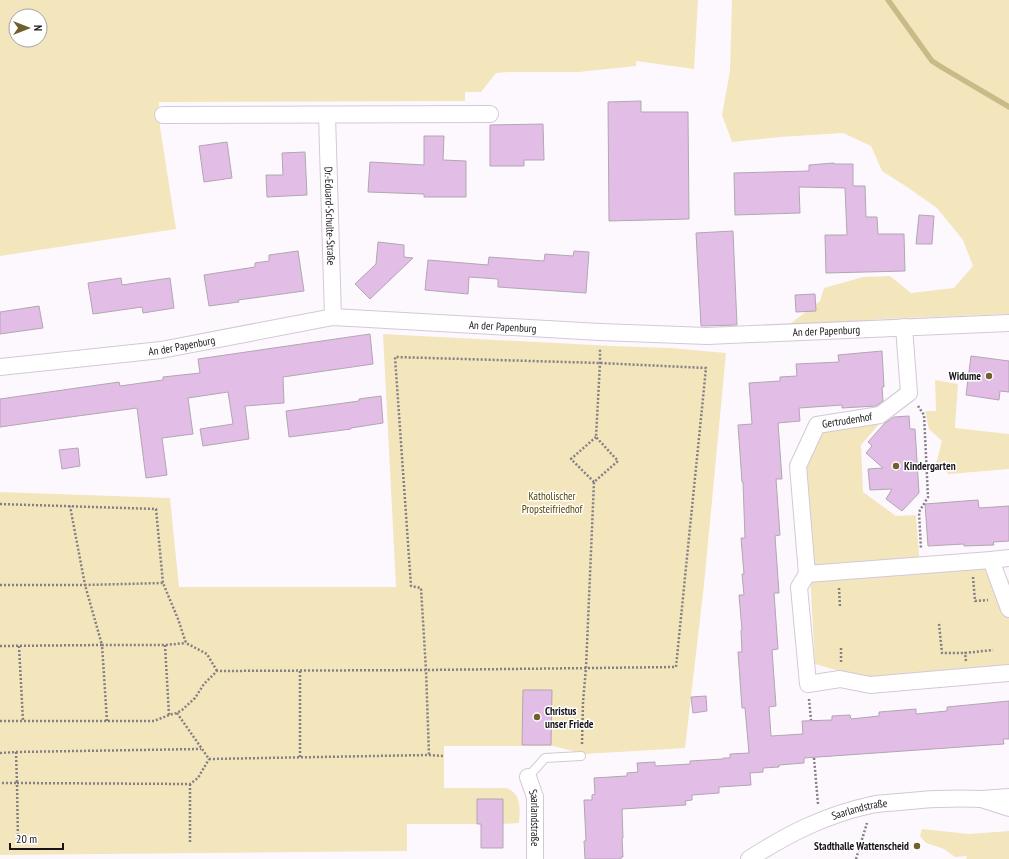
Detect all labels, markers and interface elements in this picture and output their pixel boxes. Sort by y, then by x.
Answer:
north arrow [8,8,48,48]
text: N [31,25,45,31]
street label: Dr.-Eduard-Schulte-Straße [322,166,338,266]
street label: An der Papenburg [469,318,537,335]
street label: An der Papenburg [792,322,861,339]
street label: An der Papenburg [148,333,217,358]
place label: Widume [948,369,981,383]
marker: Widume [984,371,994,381]
street label: Gertrudenhof [821,409,874,431]
place label: Kindergarten [904,459,956,473]
marker: Kindergarten [891,461,901,471]
park label: Katholischer Propsteifriedhof [522,489,583,516]
place label: Christus unser Friede [545,704,594,731]
marker: Christus unser Friede [532,712,542,722]
street label: Saarlandstraße [526,787,542,847]
street label: Saarlandstraße [829,796,888,823]
scale bar [10,825,63,851]
text: 20 m [16,831,37,846]
place label: Stadthalle Wattenscheid [814,839,909,853]
marker: Stadthalle Wattenscheid [912,841,922,851]

